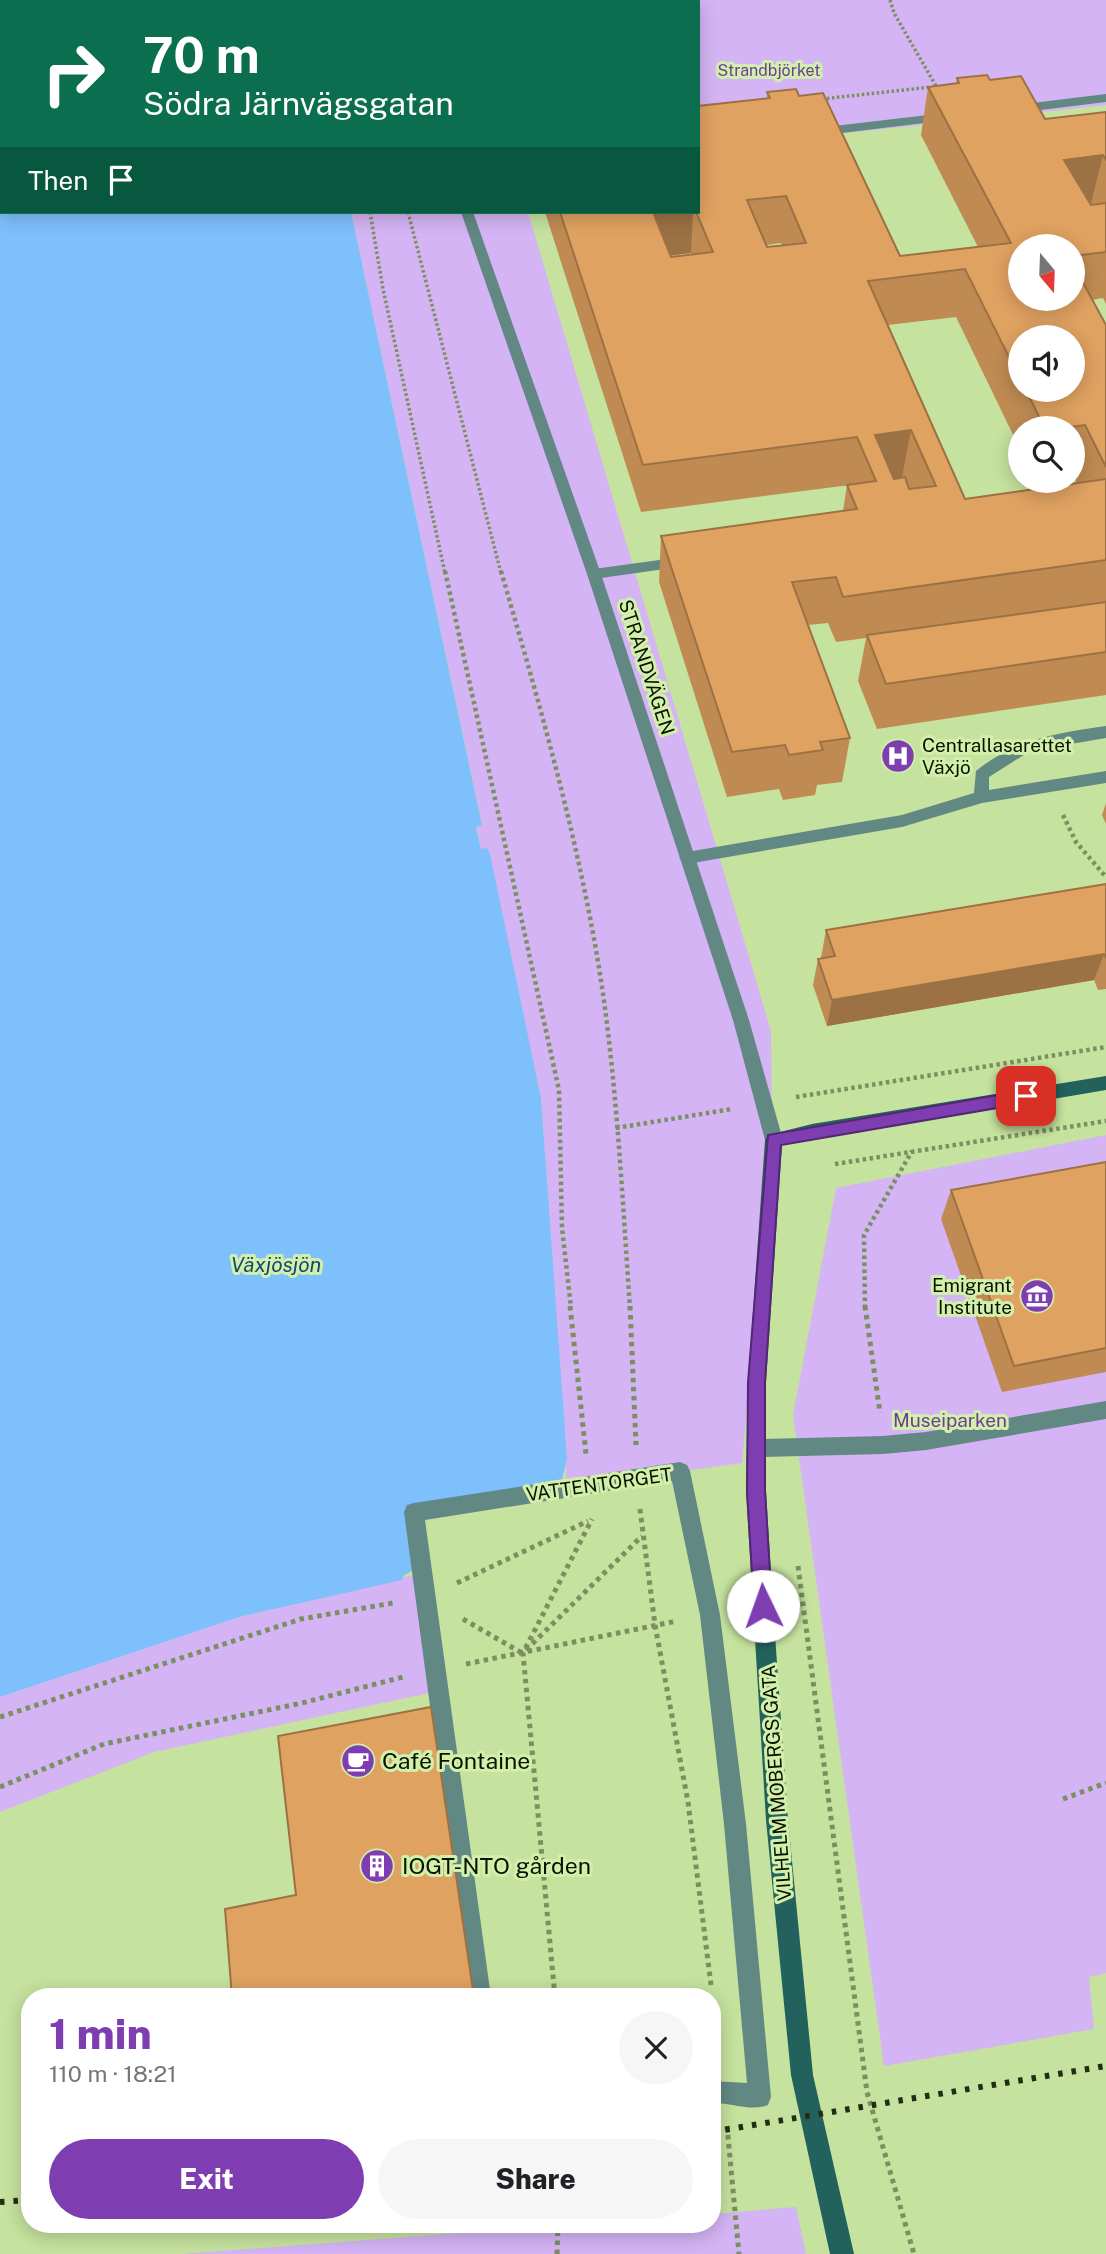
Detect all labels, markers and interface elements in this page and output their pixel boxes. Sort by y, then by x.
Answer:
text: 70 m [143,26,260,84]
icon: right [28,28,119,119]
park label: Strandbjörket [718,61,820,80]
text: Södra Järnvägsgatan [143,85,454,122]
icon: arrive [102,161,140,199]
text: Then [28,165,88,196]
north arrow [1008,234,1085,312]
map controls [1008,234,1085,493]
button: sound [1008,325,1085,402]
button: search [1008,416,1085,493]
street label: STRANDVÄGEN [615,597,679,737]
place label: Centrallasarettet Växjö [922,734,1072,778]
hospital icon: Centrallasarettet Växjö [879,737,917,775]
pin [996,1066,1056,1126]
icon: arrive [1007,1077,1045,1115]
water label: Växjösjön [231,1252,321,1277]
place label: Emigrant Institute [932,1274,1012,1318]
museum icon: Emigrant Institute [1018,1277,1056,1315]
park label: Museiparken [893,1409,1007,1431]
street label: VATTENTORGET [525,1463,673,1505]
position arrow [726,1569,800,1643]
street label: VILHELM MOBERGS GATA [757,1664,795,1902]
cafe icon: Café Fontaine [339,1742,377,1780]
place label: Café Fontaine [382,1747,530,1774]
building icon: IOGT-NTO gården [358,1847,396,1885]
place label: IOGT-NTO gården [402,1852,591,1879]
text: 1 min [49,2009,152,2058]
button: close [619,2011,693,2085]
text: 110 m · 18:21 [49,2060,177,2087]
button: Exit [49,2139,364,2219]
button: Share [378,2139,693,2219]

